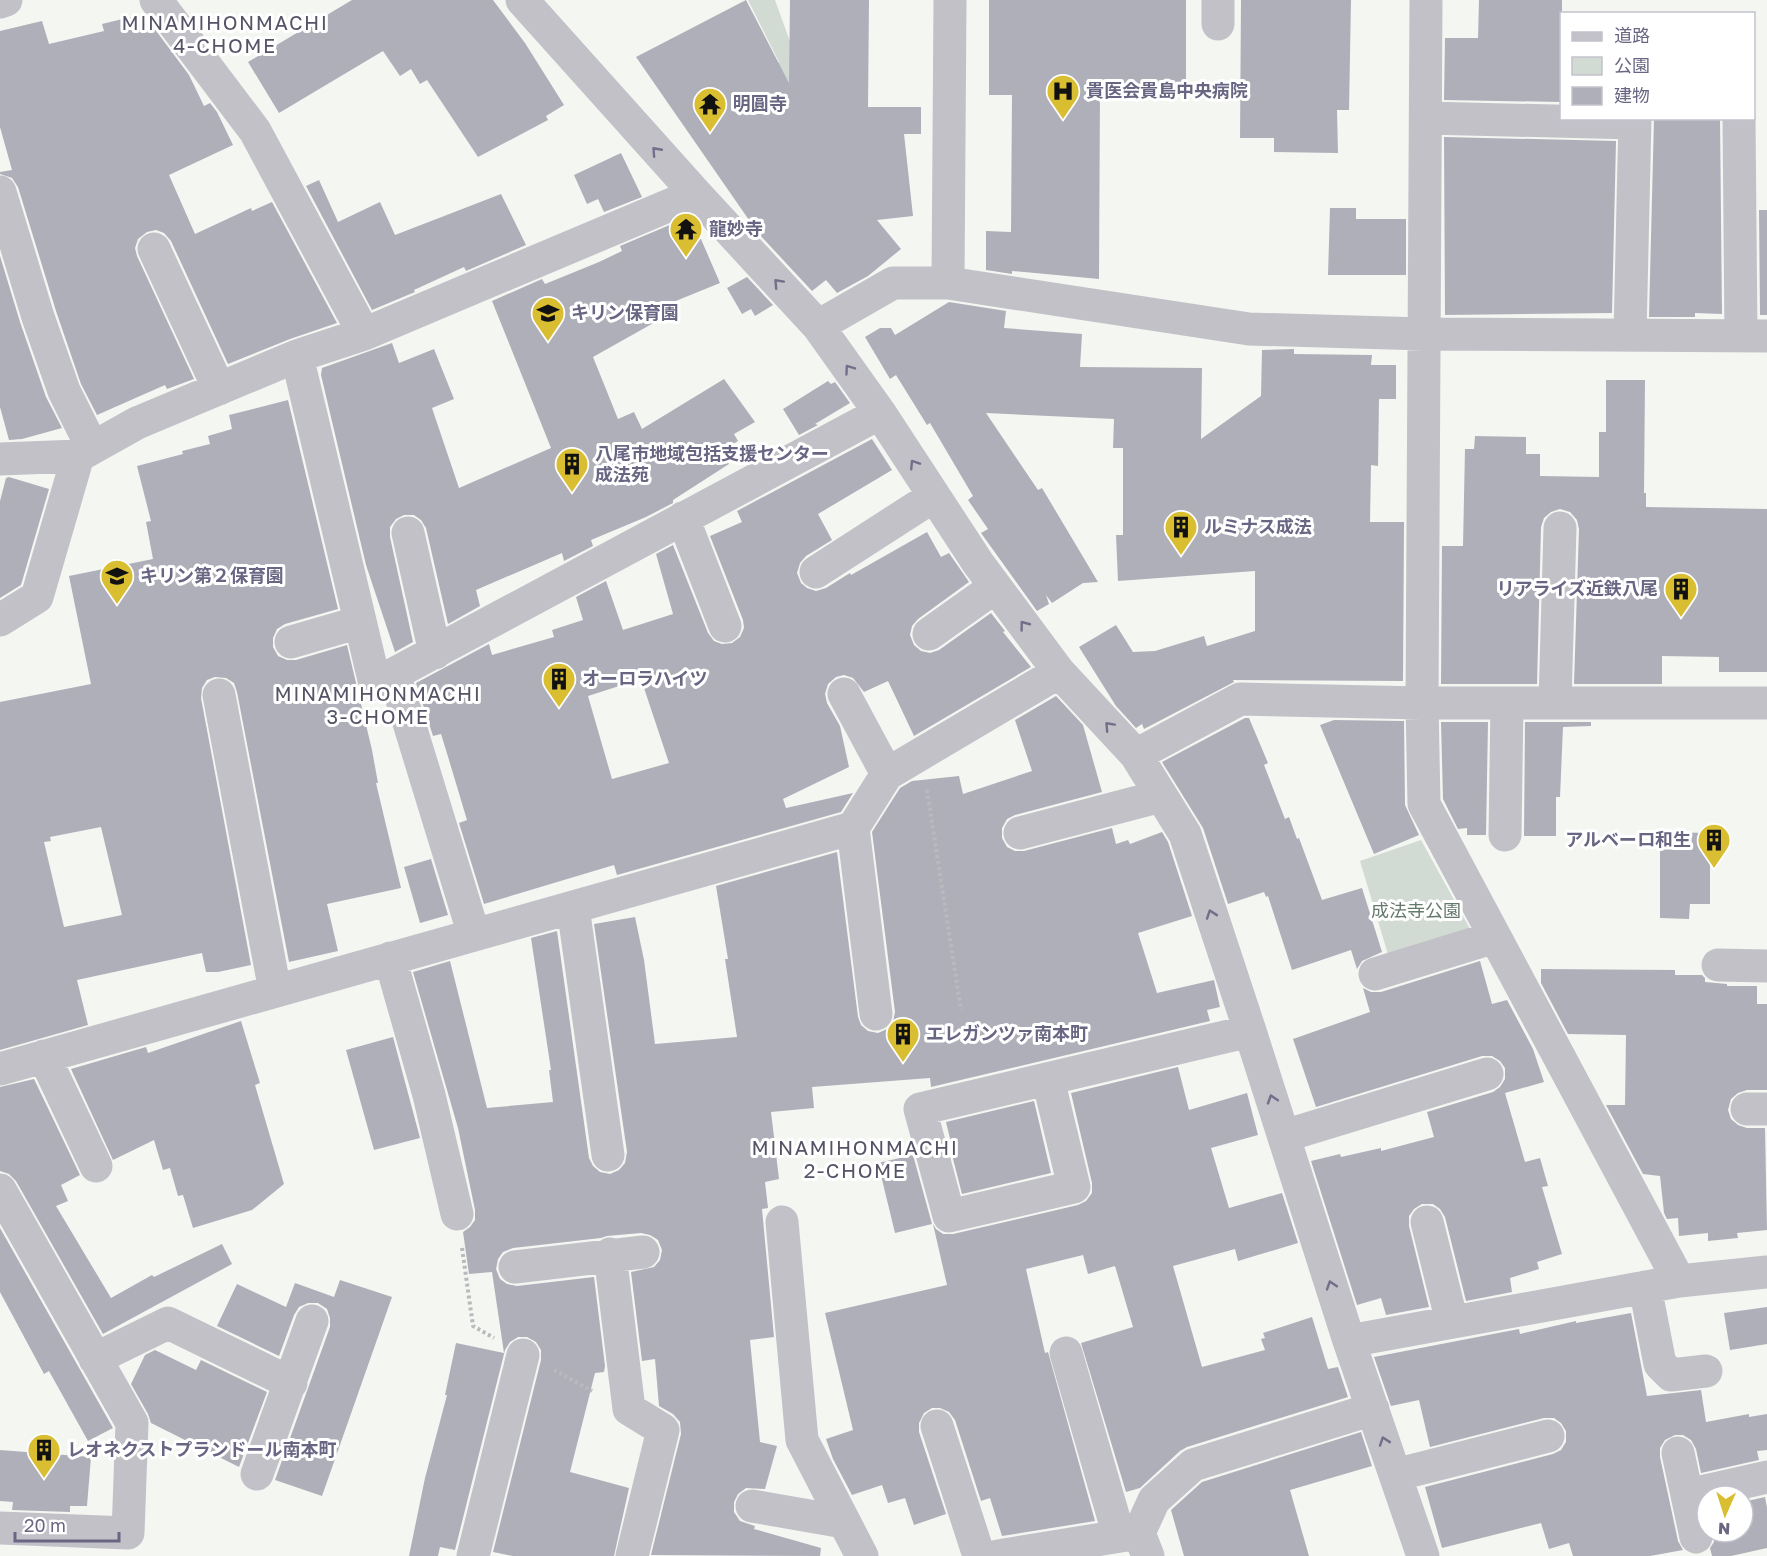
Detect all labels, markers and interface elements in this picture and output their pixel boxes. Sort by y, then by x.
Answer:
district label: MINAMIHONMACHI 4-CHOME [121,10,329,57]
legend [1560,12,1755,120]
text: 道路 [1614,24,1650,46]
text: 公園 [1614,54,1650,76]
hospital icon: 貴医会貴島中央病院 [1045,73,1081,120]
place label: 貴医会貴島中央病院 [1086,79,1248,101]
text: 建物 [1614,84,1650,106]
temple icon: 明圓寺 [692,86,728,133]
place label: 明圓寺 [733,92,787,114]
one-way arrow [652,147,663,158]
temple icon: 龍妙寺 [668,211,704,258]
place label: 龍妙寺 [709,217,763,239]
one-way arrow [775,280,786,291]
school or university icon: キリン保育園 [530,295,566,342]
place label: キリン保育園 [571,301,679,323]
one-way arrow [845,365,856,376]
place label: 八尾市地域包括支援センター 成法苑 [595,442,829,485]
building icon: 八尾市地域包括支援センター 成法苑 [554,446,590,493]
one-way arrow [910,460,921,471]
building icon: ルミナス成法 [1163,509,1199,556]
place label: ルミナス成法 [1204,515,1312,537]
school or university icon: キリン第２保育園 [99,558,135,605]
place label: キリン第２保育園 [140,564,284,586]
building icon: リアライズ近鉄八尾 [1663,571,1699,618]
place label: リアライズ近鉄八尾 [1497,577,1658,599]
one-way arrow [1020,621,1031,632]
building icon: オーロラハイツ [541,661,577,708]
place label: オーロラハイツ [582,667,707,689]
district label: MINAMIHONMACHI 3-CHOME [274,681,482,728]
one-way arrow [1105,723,1116,733]
building icon: アルベーロ和生 [1696,822,1732,869]
place label: アルベーロ和生 [1565,828,1691,850]
park label: 成法寺公園 [1371,899,1461,921]
one-way arrow [1206,909,1218,920]
building icon: エレガンツァ南本町 [885,1016,921,1063]
place label: エレガンツァ南本町 [926,1022,1088,1044]
one-way arrow [1267,1094,1279,1105]
district label: MINAMIHONMACHI 2-CHOME [751,1135,959,1182]
one-way arrow [1326,1280,1338,1291]
building icon: レオネクストプランドール南本町 [26,1432,62,1479]
one-way arrow [1378,1436,1391,1447]
place label: レオネクストプランドール南本町 [67,1438,336,1460]
north arrow [1695,1484,1755,1544]
scale bar [15,1505,118,1543]
text: 20 m [24,1514,66,1536]
text: N [1718,1519,1731,1539]

